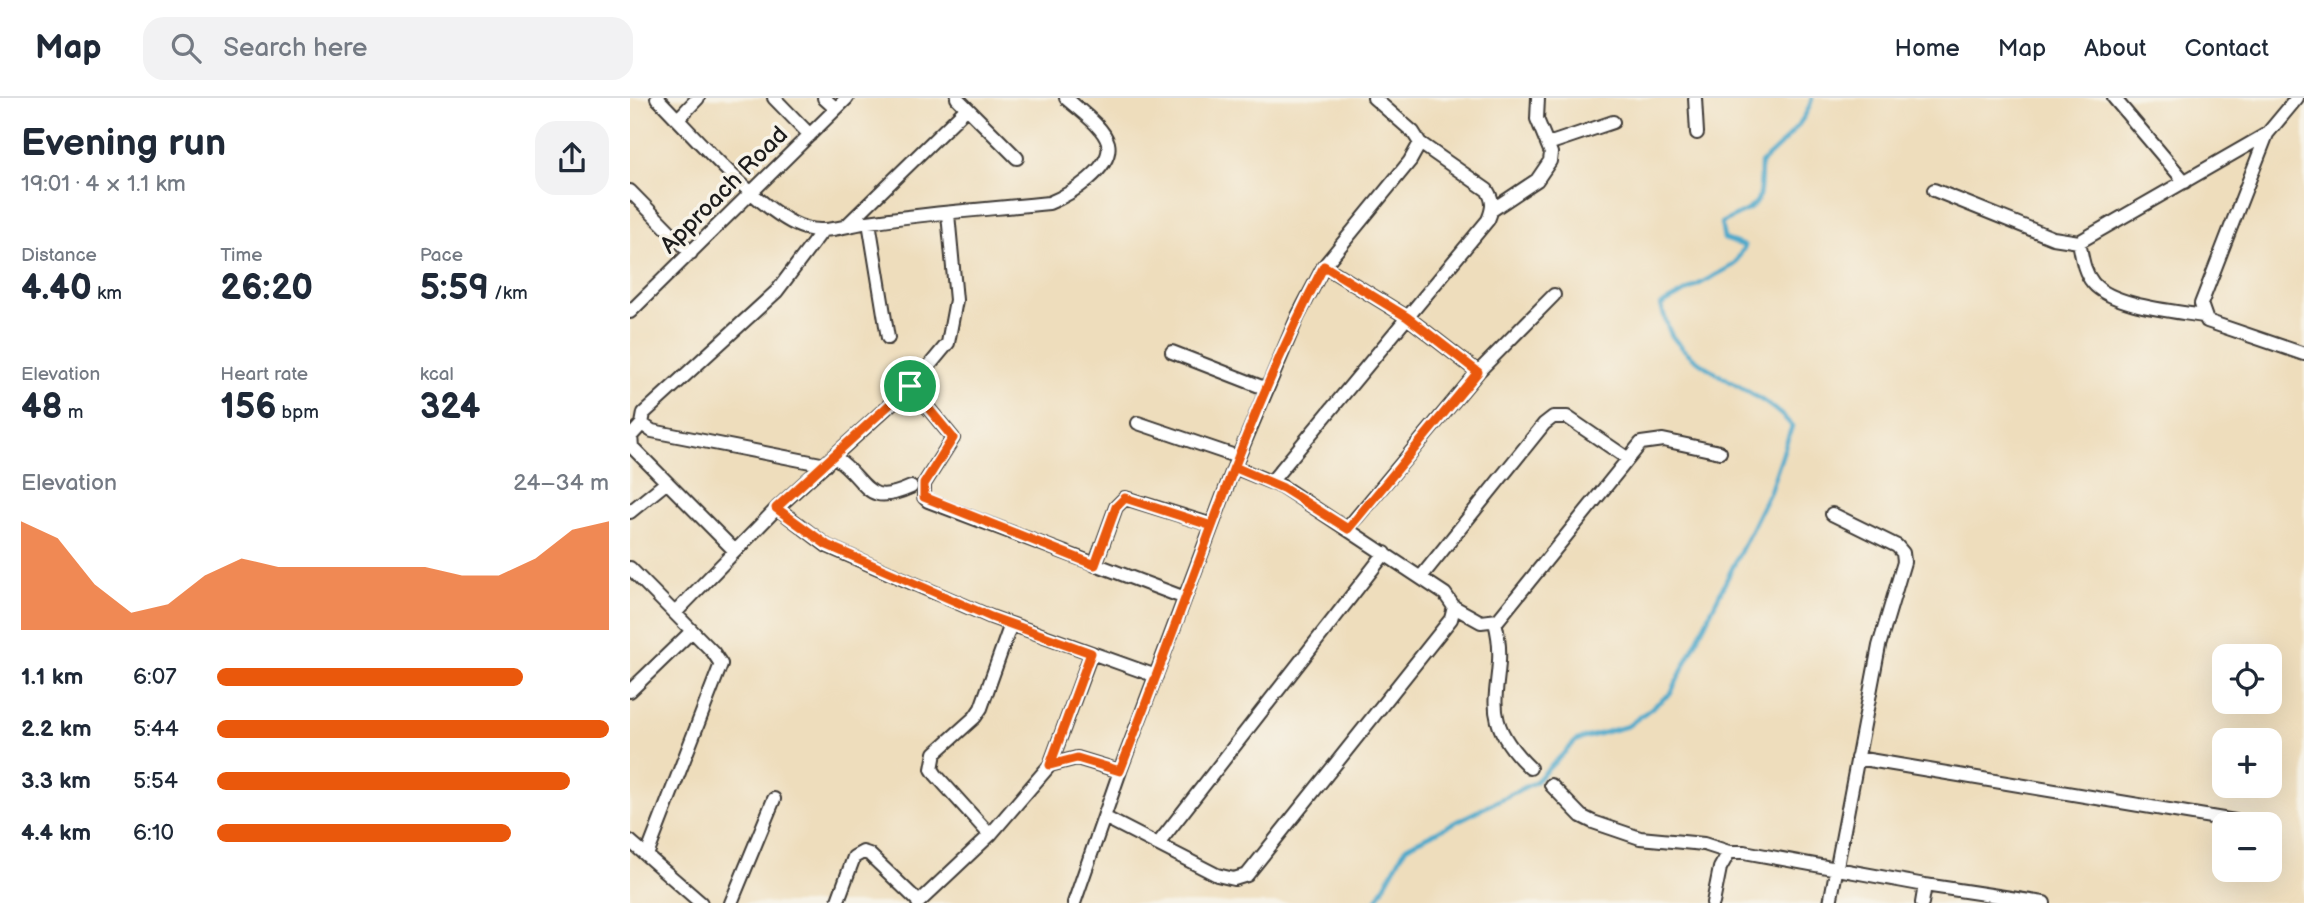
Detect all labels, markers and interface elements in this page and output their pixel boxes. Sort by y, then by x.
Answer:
search box [143,17,633,80]
text: Map [35,28,101,68]
icon: search [167,29,205,67]
text: Search here [223,33,367,64]
text: Home [1895,34,1960,63]
text: Map [1998,34,2046,63]
text: About [2084,34,2146,63]
text: Contact [2184,34,2269,63]
street label: Approach Road [654,120,794,260]
text: Evening run [21,121,226,166]
button: share [535,121,609,195]
text: 19:01 · 4 × 1.1 km [21,170,186,198]
text: Distance [21,244,97,267]
text: Time [220,244,262,267]
text: Pace [420,244,463,267]
text: 4.40 [21,267,92,310]
text: 26:20 [220,267,313,310]
text: 5:59 [420,267,489,310]
text: km [92,282,122,305]
text: /km [489,282,528,305]
pin [880,356,940,416]
text: Elevation [21,363,100,386]
text: Heart rate [220,363,308,386]
text: kcal [420,363,454,386]
icon: arrive [891,367,929,405]
text: 48 [21,386,63,429]
text: 156 [220,386,276,429]
text: 324 [420,386,480,429]
text: m [63,401,84,424]
text: bpm [276,401,319,424]
text: Elevation [21,469,117,497]
text: 24–34 m [513,469,609,497]
map controls [2212,644,2282,882]
button: locate [2212,644,2282,714]
text: 1.1 km [21,663,83,691]
text: 6:07 [133,663,177,691]
text: 2.2 km [21,715,92,743]
text: 5:44 [133,715,179,743]
button: + [2212,728,2282,798]
text: 3.3 km [21,767,91,795]
text: 5:54 [133,767,178,795]
button: − [2212,812,2282,882]
text: 4.4 km [21,819,91,847]
text: 6:10 [133,819,174,847]

